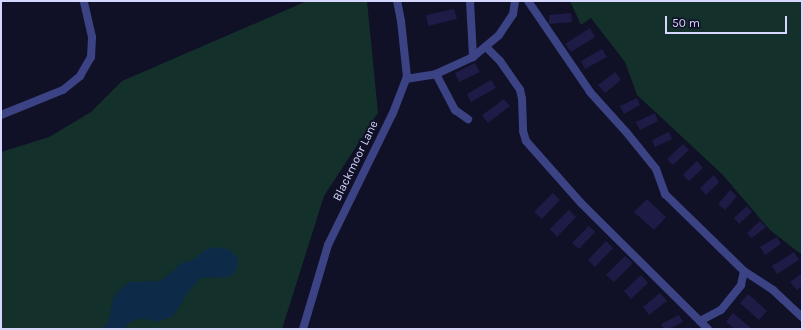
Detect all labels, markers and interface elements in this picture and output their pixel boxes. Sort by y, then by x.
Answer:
scale bar [667,8,789,34]
text: 50 m [672,16,700,30]
street label: Blackmoor Lane [330,119,382,203]

